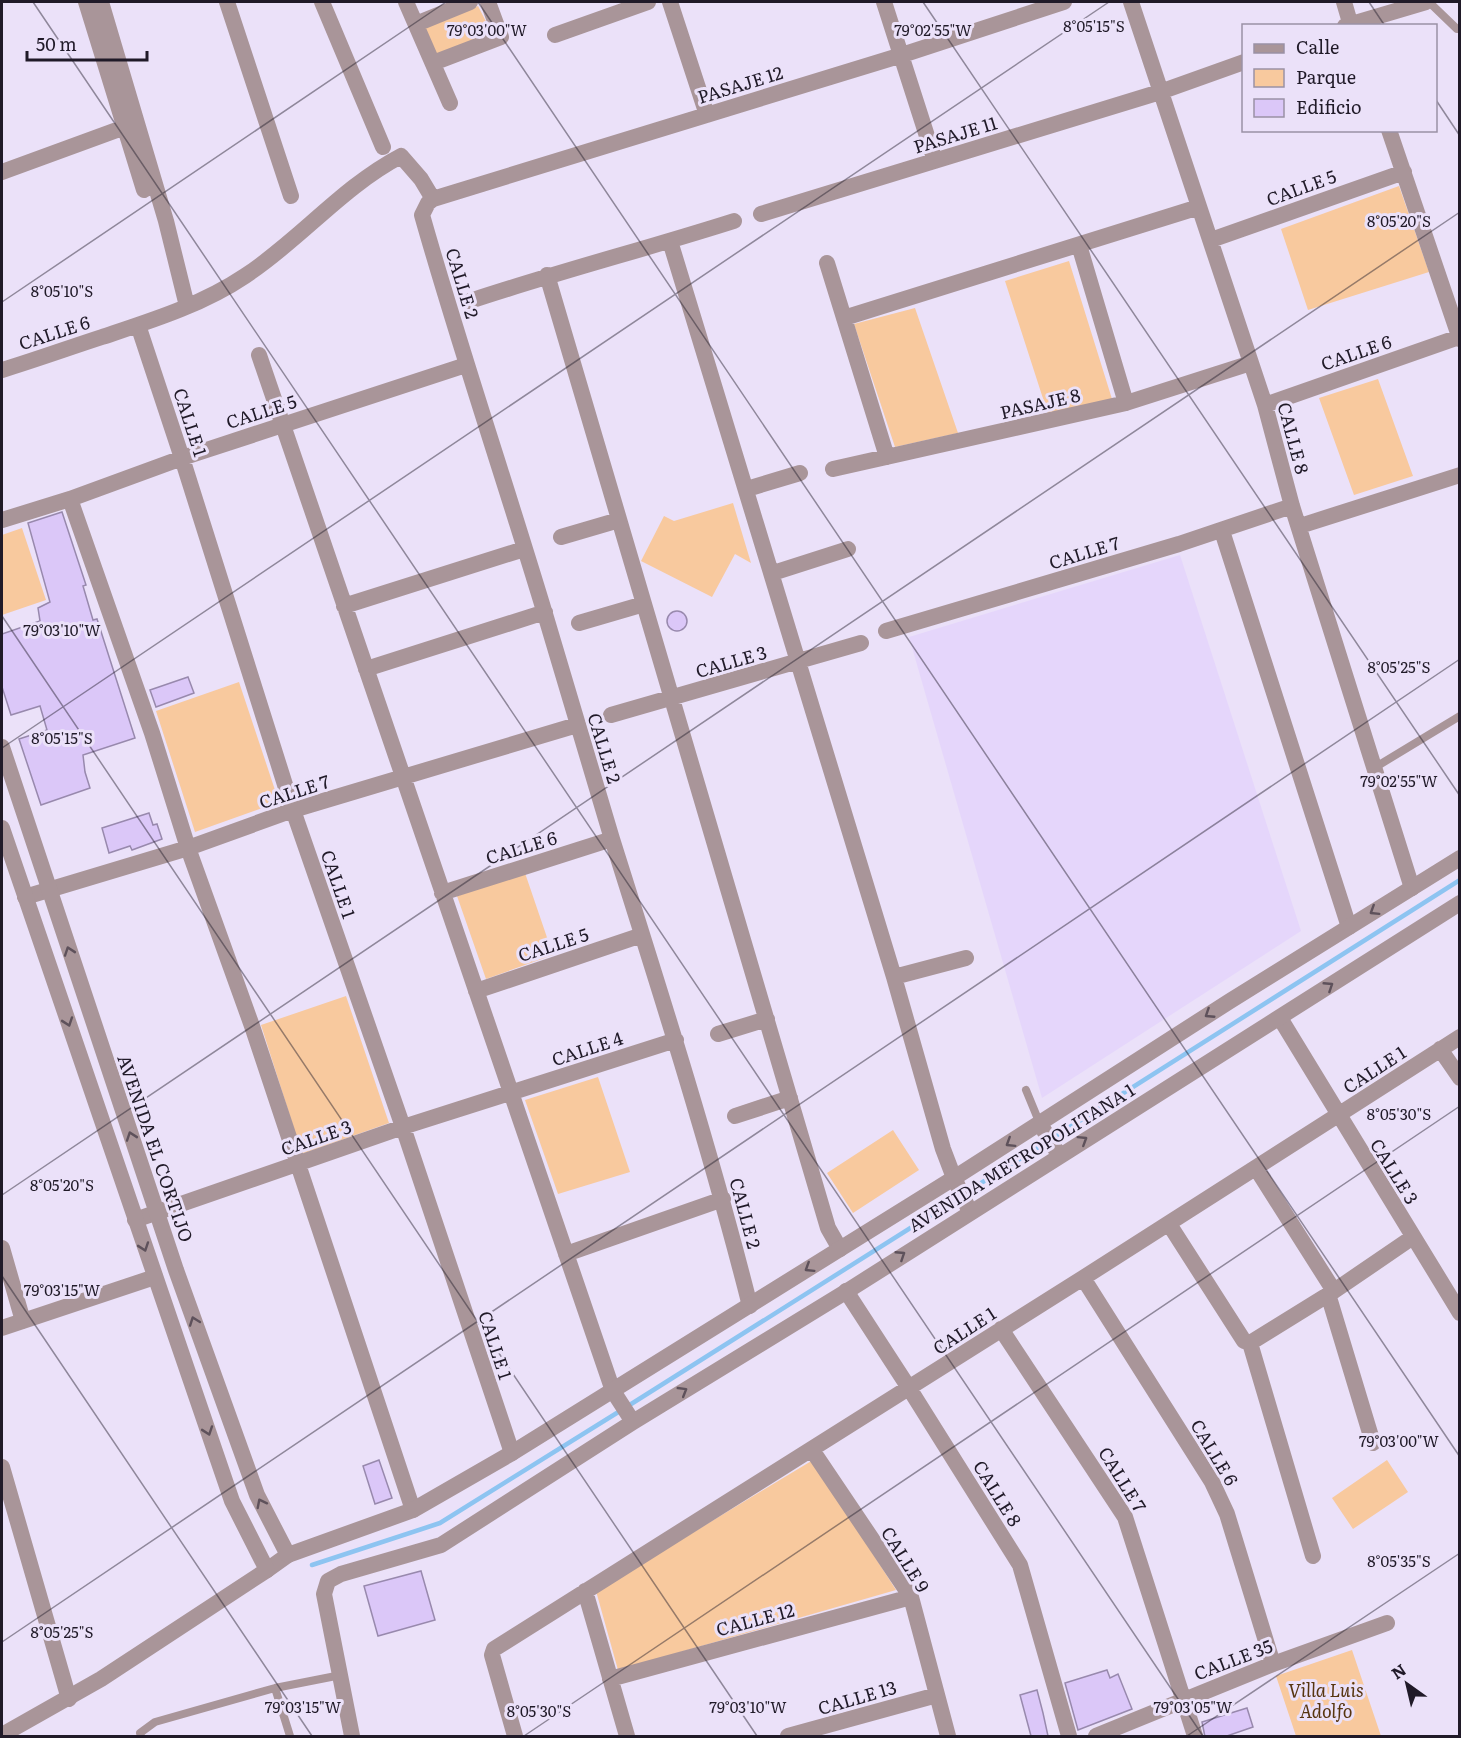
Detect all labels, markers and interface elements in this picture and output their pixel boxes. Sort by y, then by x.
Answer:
text: 8°05'15"S [1063,14,1125,37]
text: 79°03'00"W [447,18,528,41]
text: 79°02'55"W [894,18,972,41]
scale bar [27,24,147,62]
legend [1242,24,1437,132]
text: 50 m [36,30,77,57]
text: Calle [1296,33,1339,60]
street label: PASAJE 12 [694,58,786,110]
text: Parque [1296,63,1356,90]
text: Edificio [1296,93,1362,120]
street label: PASAJE 11 [910,108,1000,160]
street label: CALLE 5 [1262,162,1340,212]
text: 8°05'20"S [1367,209,1431,232]
street label: CALLE 2 [439,244,487,322]
text: 8°05'10"S [31,279,93,302]
street label: CALLE 6 [15,308,93,356]
street label: CALLE 6 [1317,327,1395,377]
street label: PASAJE 8 [997,381,1083,425]
street label: CALLE 1 [167,384,215,460]
street label: CALLE 5 [222,387,300,435]
street label: CALLE 8 [1271,399,1317,477]
street label: CALLE 7 [1045,528,1123,576]
text: 79°03'10"W [23,618,101,641]
street label: CALLE 3 [692,638,770,684]
text: 8°05'25"S [1367,655,1431,678]
street label: CALLE 2 [581,709,629,787]
text: 8°05'15"S [31,726,93,749]
street label: CALLE 7 [255,767,333,815]
text: 79°02'55"W [1360,769,1438,792]
street label: CALLE 6 [482,823,560,871]
street label: CALLE 1 [315,846,363,922]
one-way arrow [1370,904,1381,915]
street label: CALLE 5 [514,920,592,968]
one-way arrow [63,946,76,957]
one-way arrow [1323,981,1333,993]
one-way arrow [1205,1007,1215,1019]
one-way arrow [60,1016,73,1027]
street label: CALLE 4 [548,1024,626,1072]
street label: CALLE 1 [1337,1038,1411,1100]
street label: AVENIDA EL CORTIJO [111,1051,201,1245]
street label: AVENIDA METROPOLITANA 1 [902,1076,1140,1238]
text: 8°05'30"S [1367,1102,1431,1125]
street label: CALLE 3 [277,1112,355,1162]
one-way arrow [126,1131,138,1142]
street label: CALLE 3 [1364,1133,1426,1209]
one-way arrow [1006,1135,1016,1147]
one-way arrow [1077,1135,1087,1147]
text: 8°05'20"S [30,1173,94,1196]
street label: CALLE 2 [724,1174,768,1252]
one-way arrow [137,1241,150,1252]
one-way arrow [895,1251,905,1263]
one-way arrow [805,1261,815,1273]
text: 79°03'15"W [24,1278,101,1301]
street label: CALLE 1 [927,1299,1001,1361]
street label: CALLE 1 [472,1307,520,1383]
one-way arrow [189,1316,202,1326]
one-way arrow [677,1387,687,1399]
street label: CALLE 6 [1185,1414,1246,1491]
one-way arrow [200,1425,213,1436]
text: 79°03'00"W [1359,1429,1440,1452]
street label: CALLE 7 [1092,1441,1154,1517]
street label: CALLE 8 [967,1455,1029,1531]
one-way arrow [257,1499,269,1510]
street label: CALLE 9 [875,1521,937,1597]
text: 8°05'35"S [1367,1549,1431,1572]
street label: CALLE 12 [713,1596,797,1642]
text: 8°05'25"S [30,1620,94,1643]
street label: CALLE 35 [1190,1632,1276,1686]
north arrow [1377,1654,1437,1714]
text: N [1386,1657,1410,1684]
street label: CALLE 13 [815,1673,899,1721]
park label: Villa Luis Adolfo [1288,1676,1364,1724]
text: 79°03'15"W [265,1695,342,1718]
text: 79°03'10"W [709,1695,787,1718]
text: 79°03'05"W [1154,1695,1233,1718]
text: 8°05'30"S [507,1699,571,1722]

